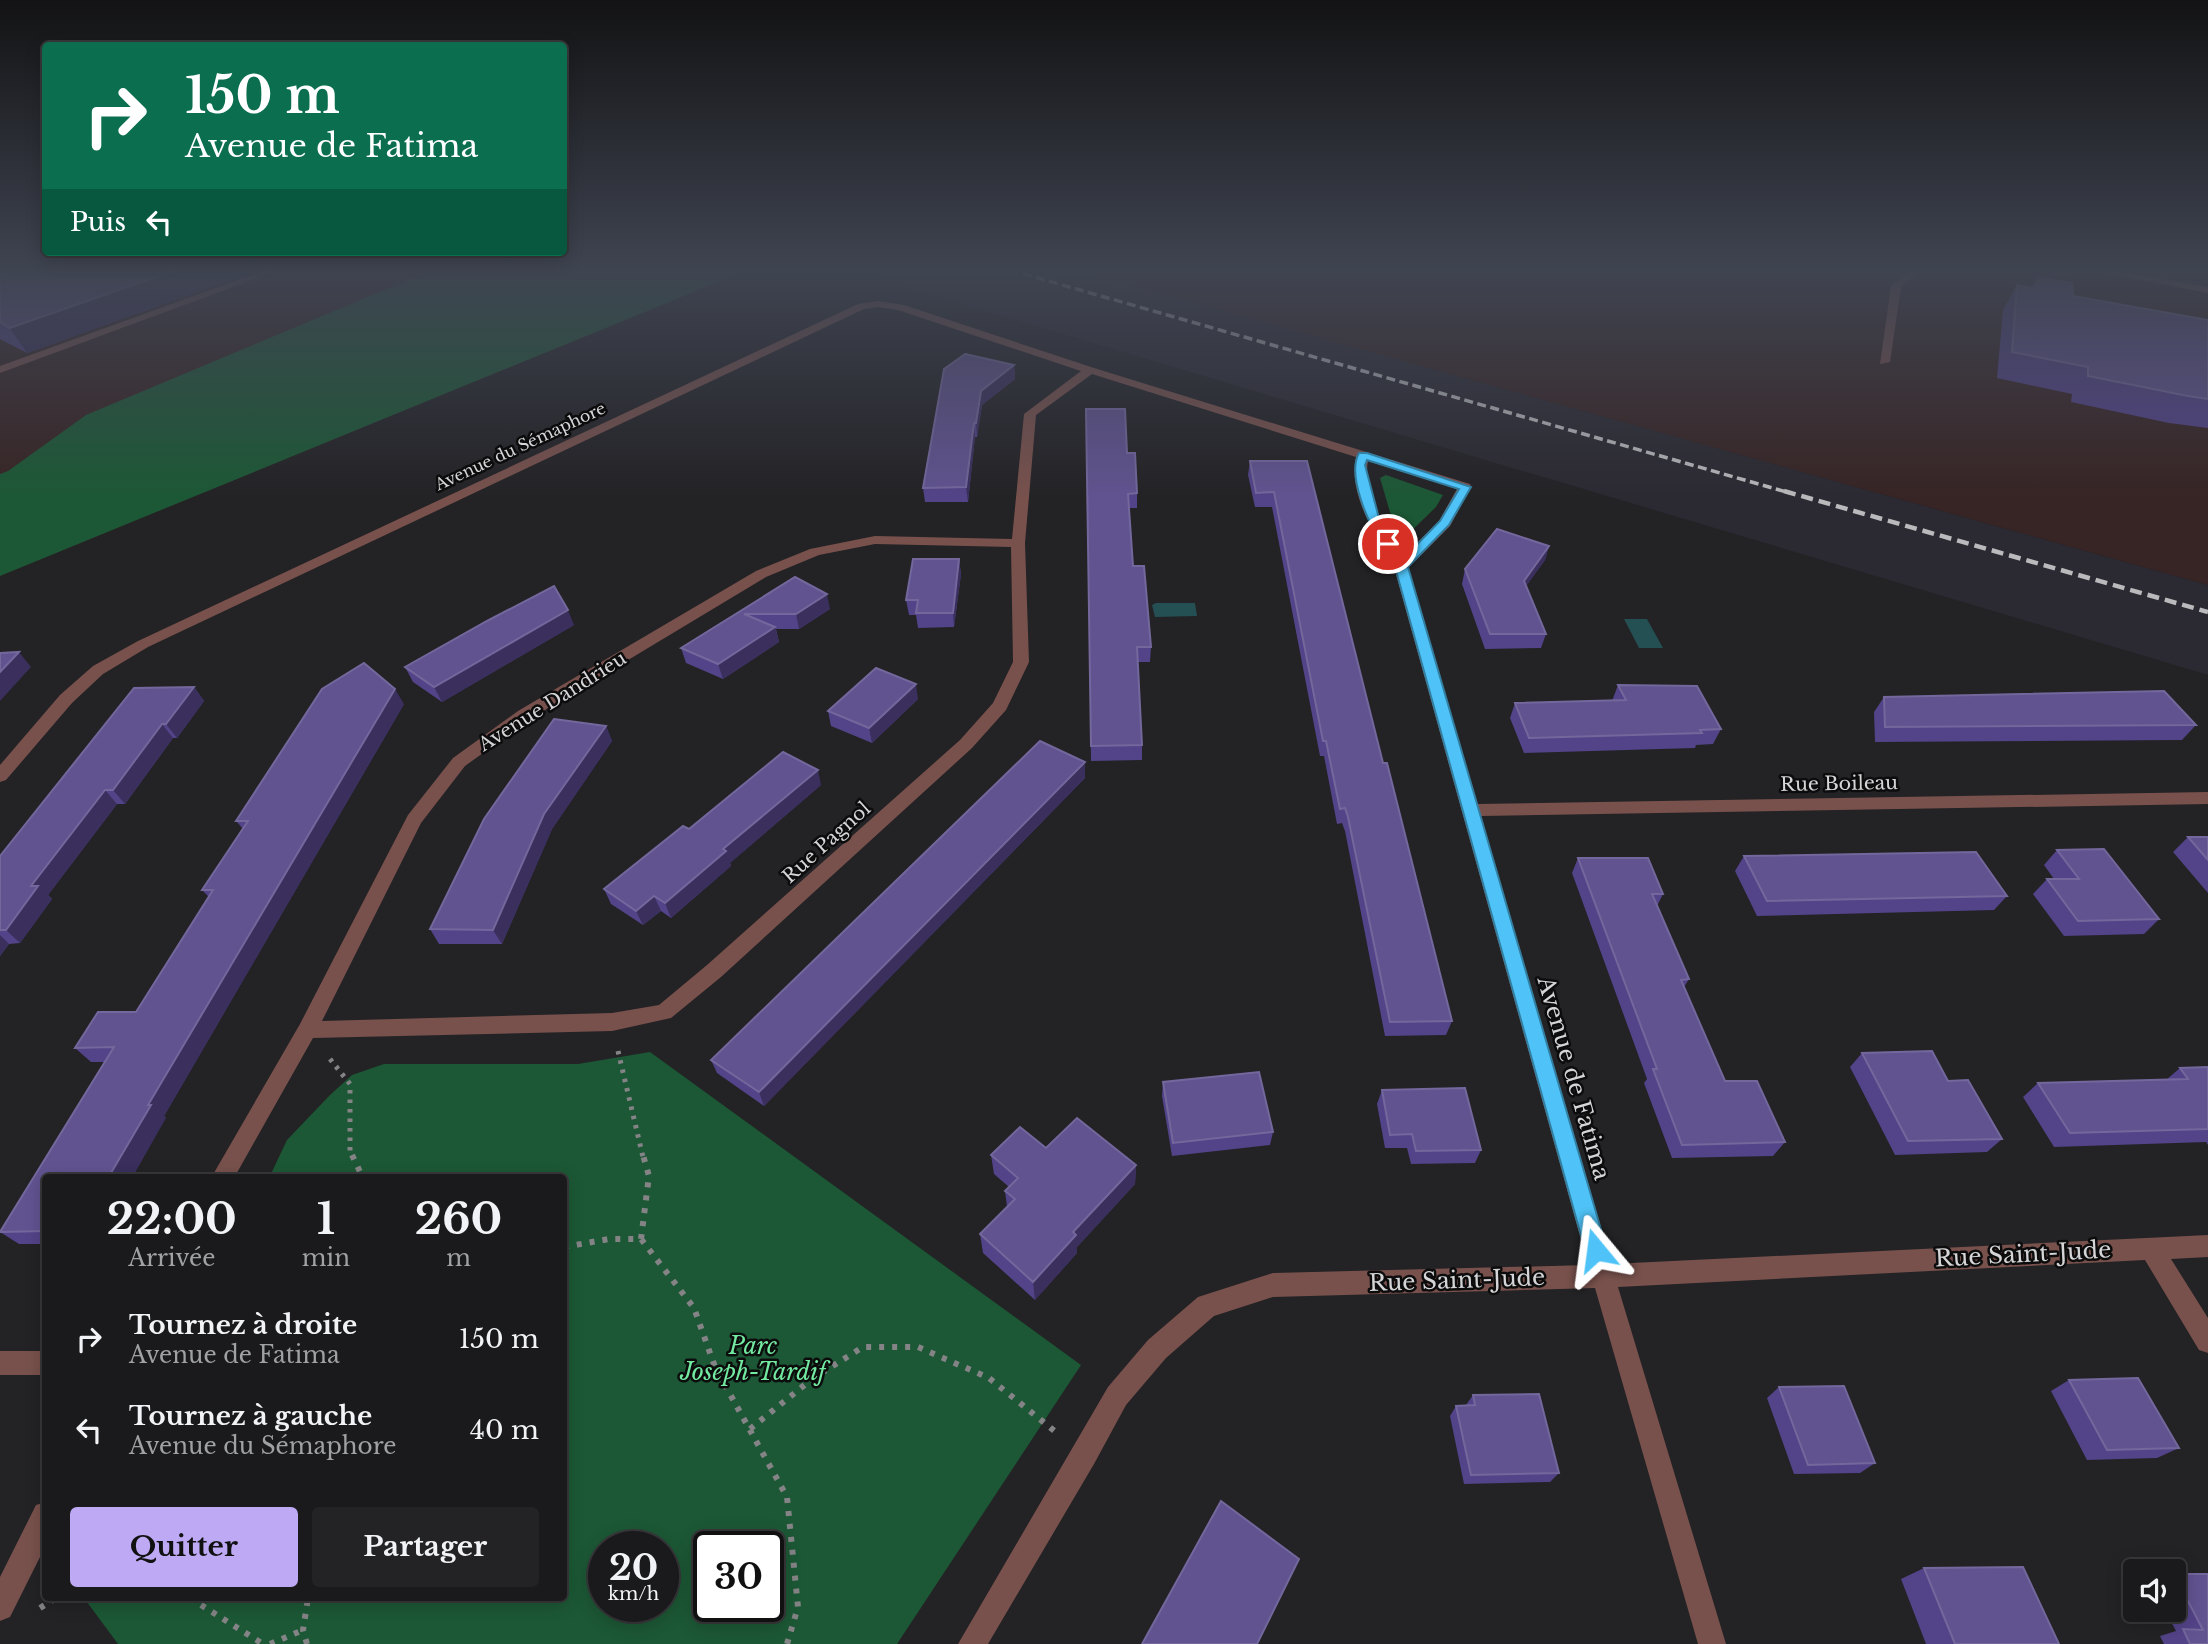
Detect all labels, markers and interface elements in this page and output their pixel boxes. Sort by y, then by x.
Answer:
text: 150 m [185,65,340,126]
icon: right [70,70,161,161]
text: Avenue de Fatima [185,126,478,166]
icon: left [140,203,178,241]
text: Puis [70,206,126,238]
street label: Avenue du Sémaphore [431,398,609,495]
pin [1358,514,1418,574]
icon: arrive [1369,525,1407,563]
street label: Avenue Dandrieu [473,646,631,757]
street label: Rue Boileau [1780,771,1898,796]
street label: Rue Pagnol [778,797,875,888]
street label: Avenue de Fatima [1531,972,1617,1183]
text: 22:00 [107,1193,237,1245]
text: 1 [317,1193,335,1245]
text: 260 [415,1193,502,1245]
position arrow [1559,1213,1633,1287]
street label: Rue Saint-Jude [1934,1235,2112,1273]
text: Arrivée [128,1244,215,1272]
text: min [302,1244,350,1272]
text: m [446,1244,471,1272]
street label: Rue Saint-Jude [1368,1263,1546,1297]
text: Tournez à droite [129,1309,357,1341]
icon: right [70,1320,108,1358]
text: 150 m [459,1323,539,1355]
park label: Parc Joseph-Tardif [679,1332,831,1386]
text: Avenue de Fatima [129,1341,340,1369]
text: Tournez à gauche [129,1400,372,1432]
icon: left [70,1411,108,1449]
text: 40 m [470,1414,539,1446]
text: Avenue du Sémaphore [129,1432,397,1460]
button: Quitter [70,1507,298,1587]
button: Partager [312,1507,539,1587]
speed limit sign: 30 [693,1531,784,1622]
text: 20 [609,1546,658,1589]
map controls [2123,1559,2186,1622]
button: sound [2123,1559,2186,1622]
text: km/h [608,1583,659,1605]

